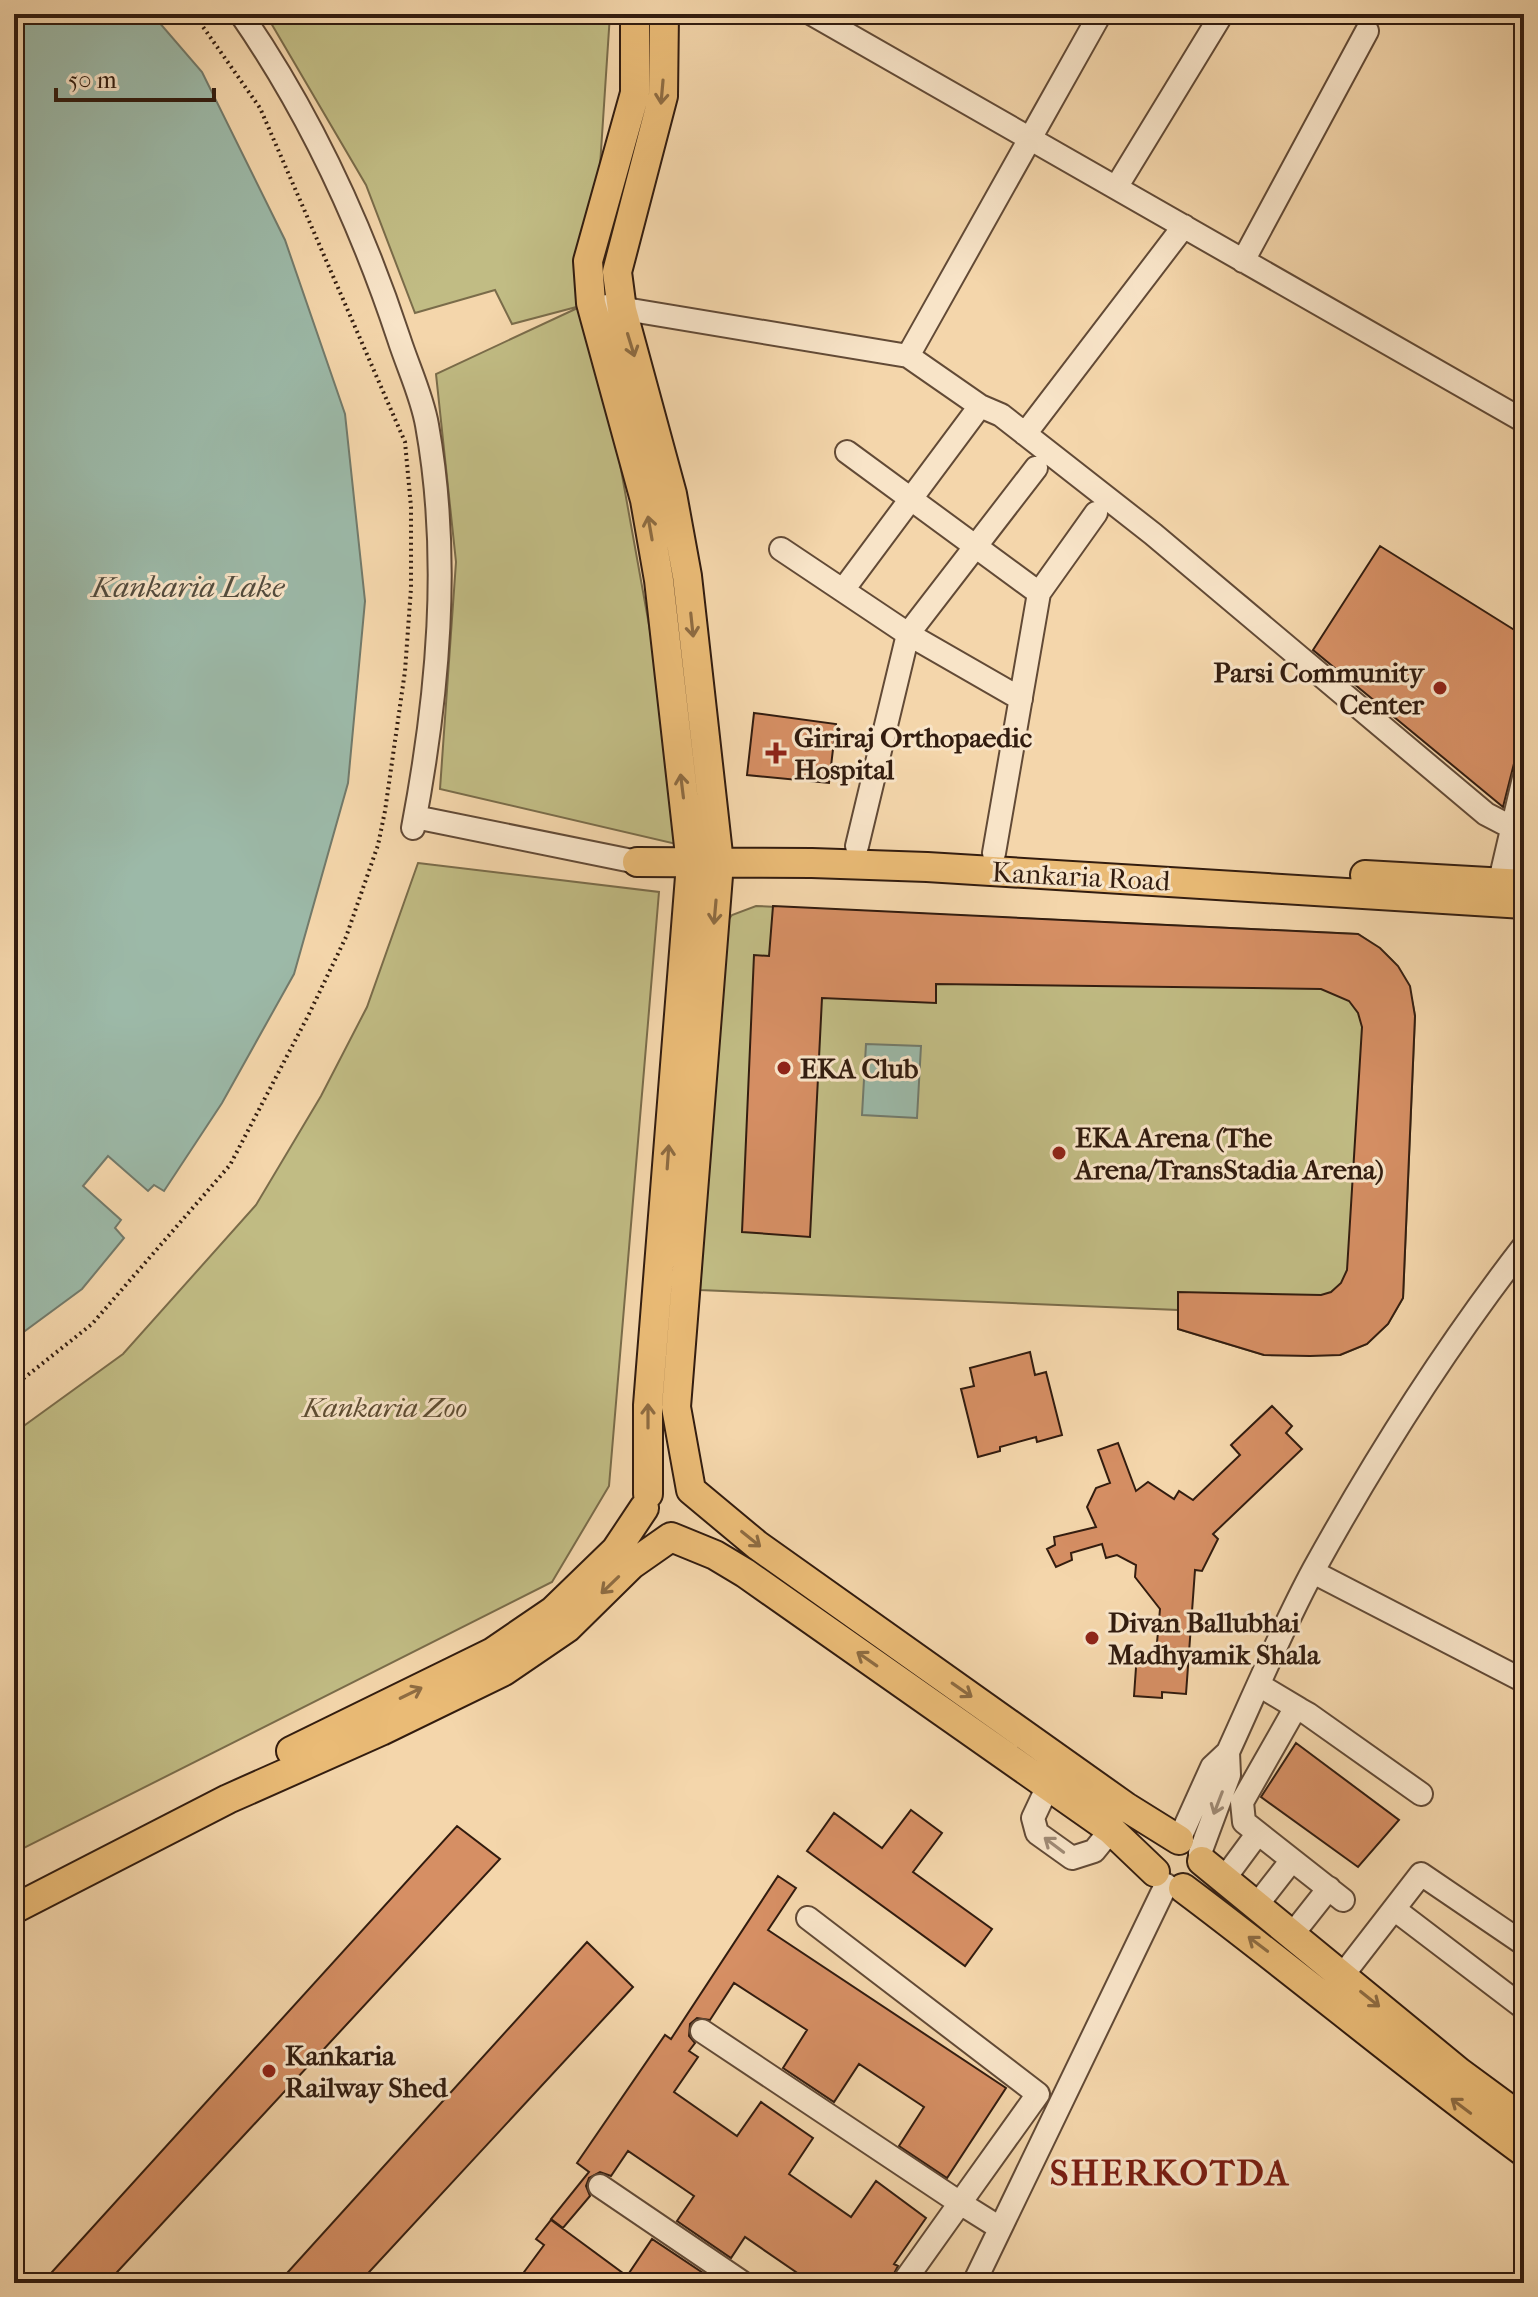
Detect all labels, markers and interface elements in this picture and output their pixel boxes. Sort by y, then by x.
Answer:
scale bar [56,52,214,102]
text: 50 m [68,66,117,94]
one-way arrow [654,78,669,105]
one-way arrow [624,331,639,357]
one-way arrow [641,516,656,542]
water label: Kankaria Lake [90,570,285,605]
one-way arrow [684,611,699,638]
place label: Parsi Community Center [1214,656,1426,721]
marker: Parsi Community Center [1431,679,1449,697]
place label: Giriraj Orthopaedic Hospital [794,721,1032,786]
marker: Giriraj Orthopaedic Hospital [765,742,787,764]
one-way arrow [674,774,689,800]
street label: Kankaria Road [991,855,1172,898]
one-way arrow [707,898,722,925]
place label: EKA Club [800,1052,919,1085]
marker: EKA Club [775,1059,793,1077]
place label: EKA Arena (The Arena/TransStadia Arena) [1073,1121,1384,1186]
one-way arrow [661,1144,676,1171]
marker: EKA Arena (The Arena/TransStadia Arena) [1050,1144,1068,1162]
park label: Kankaria Zoo [301,1391,467,1424]
one-way arrow [640,1403,656,1430]
one-way arrow [740,1530,761,1548]
one-way arrow [600,1576,620,1595]
place label: Divan Ballubhai Madhyamik Shala [1108,1606,1321,1671]
marker: Divan Ballubhai Madhyamik Shala [1083,1629,1101,1647]
one-way arrow [857,1651,879,1667]
one-way arrow [951,1682,973,1699]
one-way arrow [398,1684,422,1700]
one-way arrow [1210,1790,1224,1815]
one-way arrow [1044,1837,1066,1854]
one-way arrow [1248,1935,1269,1952]
one-way arrow [1359,1991,1380,2008]
place label: Kankaria Railway Shed [285,2039,448,2104]
marker: Kankaria Railway Shed [260,2062,278,2080]
one-way arrow [1451,2098,1473,2114]
district label: SHERKOTDA [1050,2152,1290,2194]

